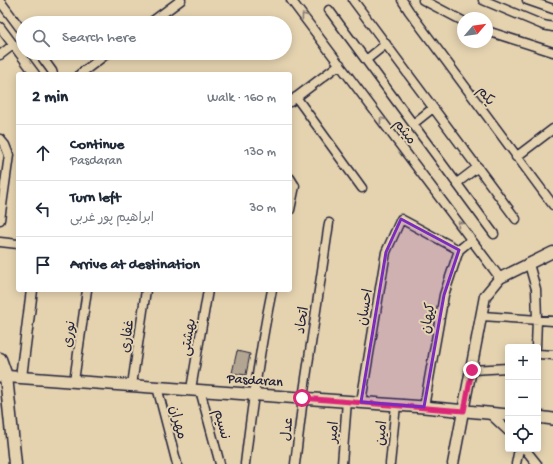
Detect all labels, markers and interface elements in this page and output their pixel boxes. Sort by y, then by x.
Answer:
north arrow [457,12,493,48]
one-way arrow [301,14,308,21]
search box [16,16,292,60]
icon: search [30,27,52,49]
text: Search here [62,29,136,47]
street label: یکم [472,83,498,109]
text: 2 min [32,88,68,108]
text: Walk · 160 m [207,91,276,106]
street label: میثم [389,117,419,149]
one-way arrow [379,118,386,125]
text: Continue [70,136,124,154]
icon: ahead [32,142,54,164]
text: 130 m [244,145,276,160]
text: Pasdaran [70,154,122,169]
text: Turn left [70,189,121,207]
icon: left [32,198,54,220]
text: 30 m [250,201,276,216]
text: ابراهیم پور غربی [70,211,154,226]
one-way arrow [457,222,464,229]
icon: arrive [32,254,54,276]
text: Arrive at destination [70,256,200,274]
street label: احسان [355,288,378,327]
street label: کیهان [418,302,441,335]
street label: اتحاد [293,306,314,335]
street label: بهشتی [178,317,201,357]
street label: غفاری [118,319,139,354]
street label: نوری [60,320,81,349]
map controls [505,344,541,452]
button: + [505,344,541,380]
route end [463,361,481,379]
street label: Pasdaran [225,371,284,392]
button: − [505,380,541,416]
route start [293,389,311,407]
street label: مهران [164,404,189,442]
street label: نسیم [208,408,233,442]
street label: عدل [279,416,298,442]
button: locate [505,416,541,452]
street label: امین [373,420,392,447]
street label: امیر [325,421,344,445]

